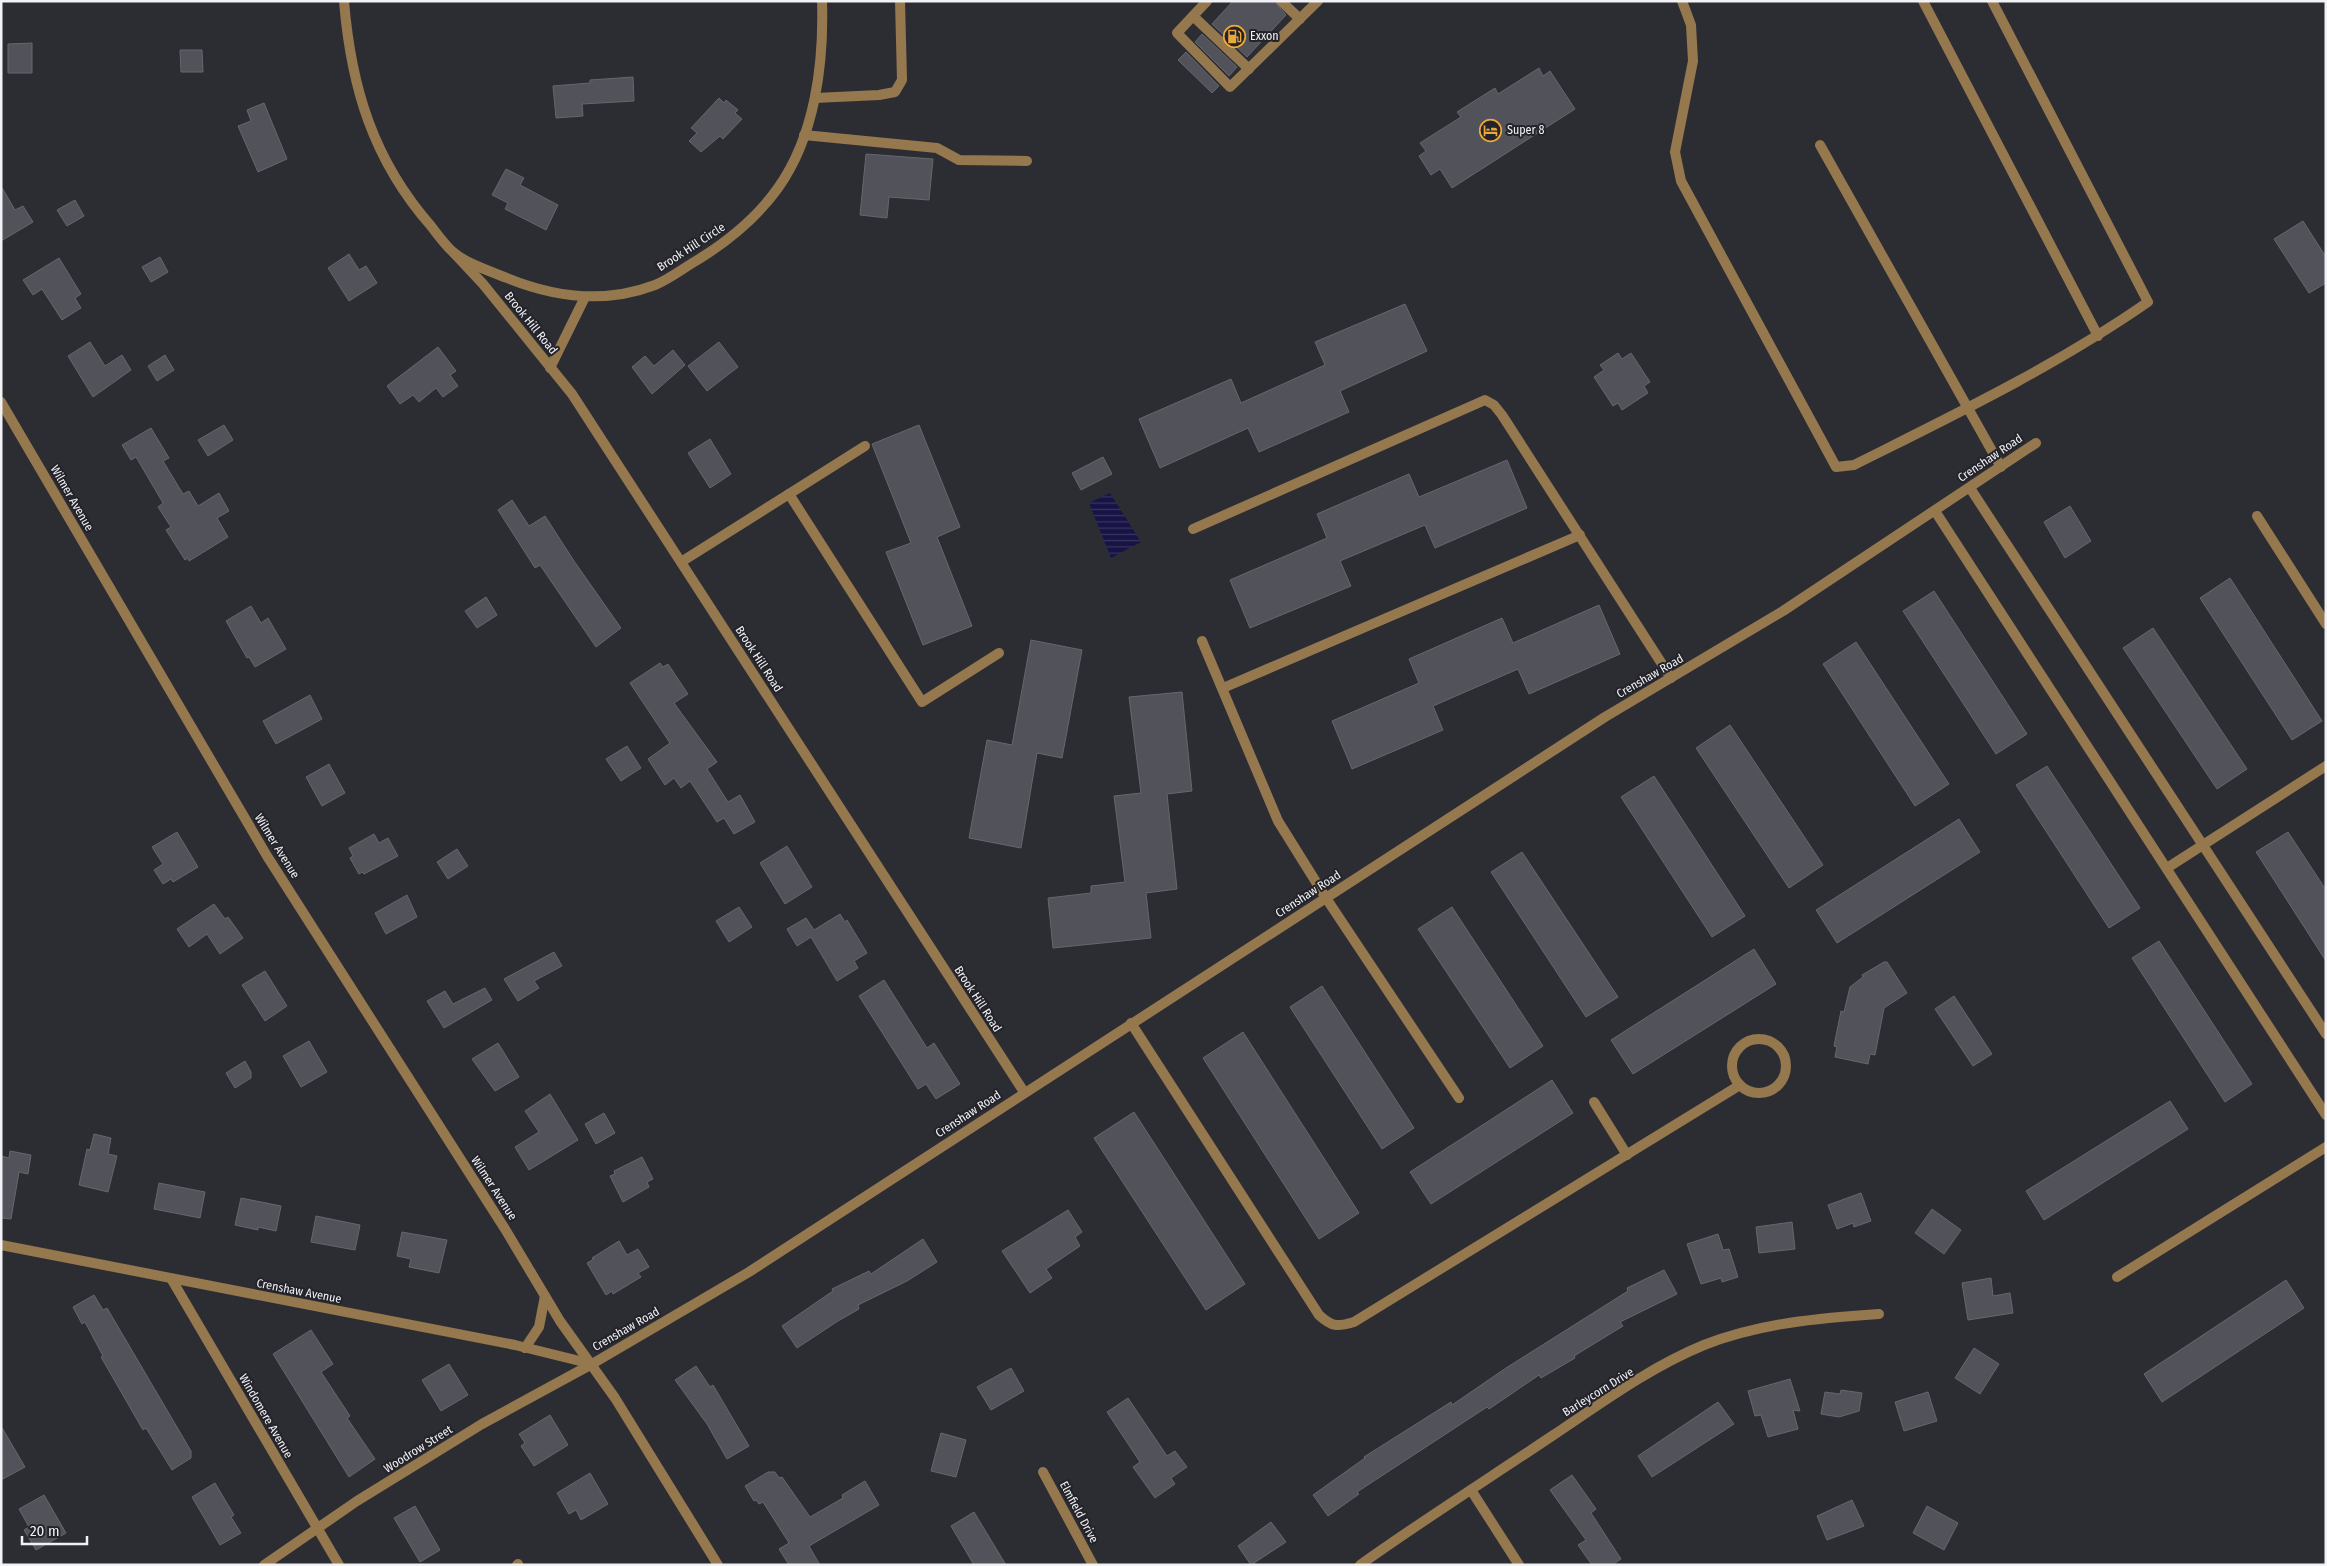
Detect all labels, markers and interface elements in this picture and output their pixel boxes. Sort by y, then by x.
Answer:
fuel station icon: Exxon [1222,24,1246,48]
place label: Exxon [1250,29,1279,43]
hotel icon: Super 8 [1479,118,1503,142]
place label: Super 8 [1507,123,1545,137]
street label: Brook Hill Circle [654,220,728,274]
street label: Brook Hill Road [502,289,560,357]
street label: Crenshaw Road [1955,431,2025,485]
street label: Wilmer Avenue [48,463,96,533]
street label: Brook Hill Road [732,623,786,695]
street label: Crenshaw Road [1614,651,1686,701]
street label: Wilmer Avenue [252,811,302,881]
street label: Crenshaw Road [1273,868,1343,920]
street label: Brook Hill Road [951,963,1005,1035]
street label: Crenshaw Road [933,1088,1003,1140]
street label: Wilmer Avenue [468,1153,520,1223]
street label: Crenshaw Avenue [255,1276,343,1306]
street label: Crenshaw Road [590,1304,662,1354]
street label: Barleycorn Drive [1560,1365,1636,1419]
street label: Windomere Avenue [236,1371,296,1461]
street label: Woodrow Street [381,1422,455,1476]
street label: Elmfield Drive [1057,1479,1101,1545]
scale bar [22,1514,88,1546]
text: 20 m [30,1522,60,1540]

